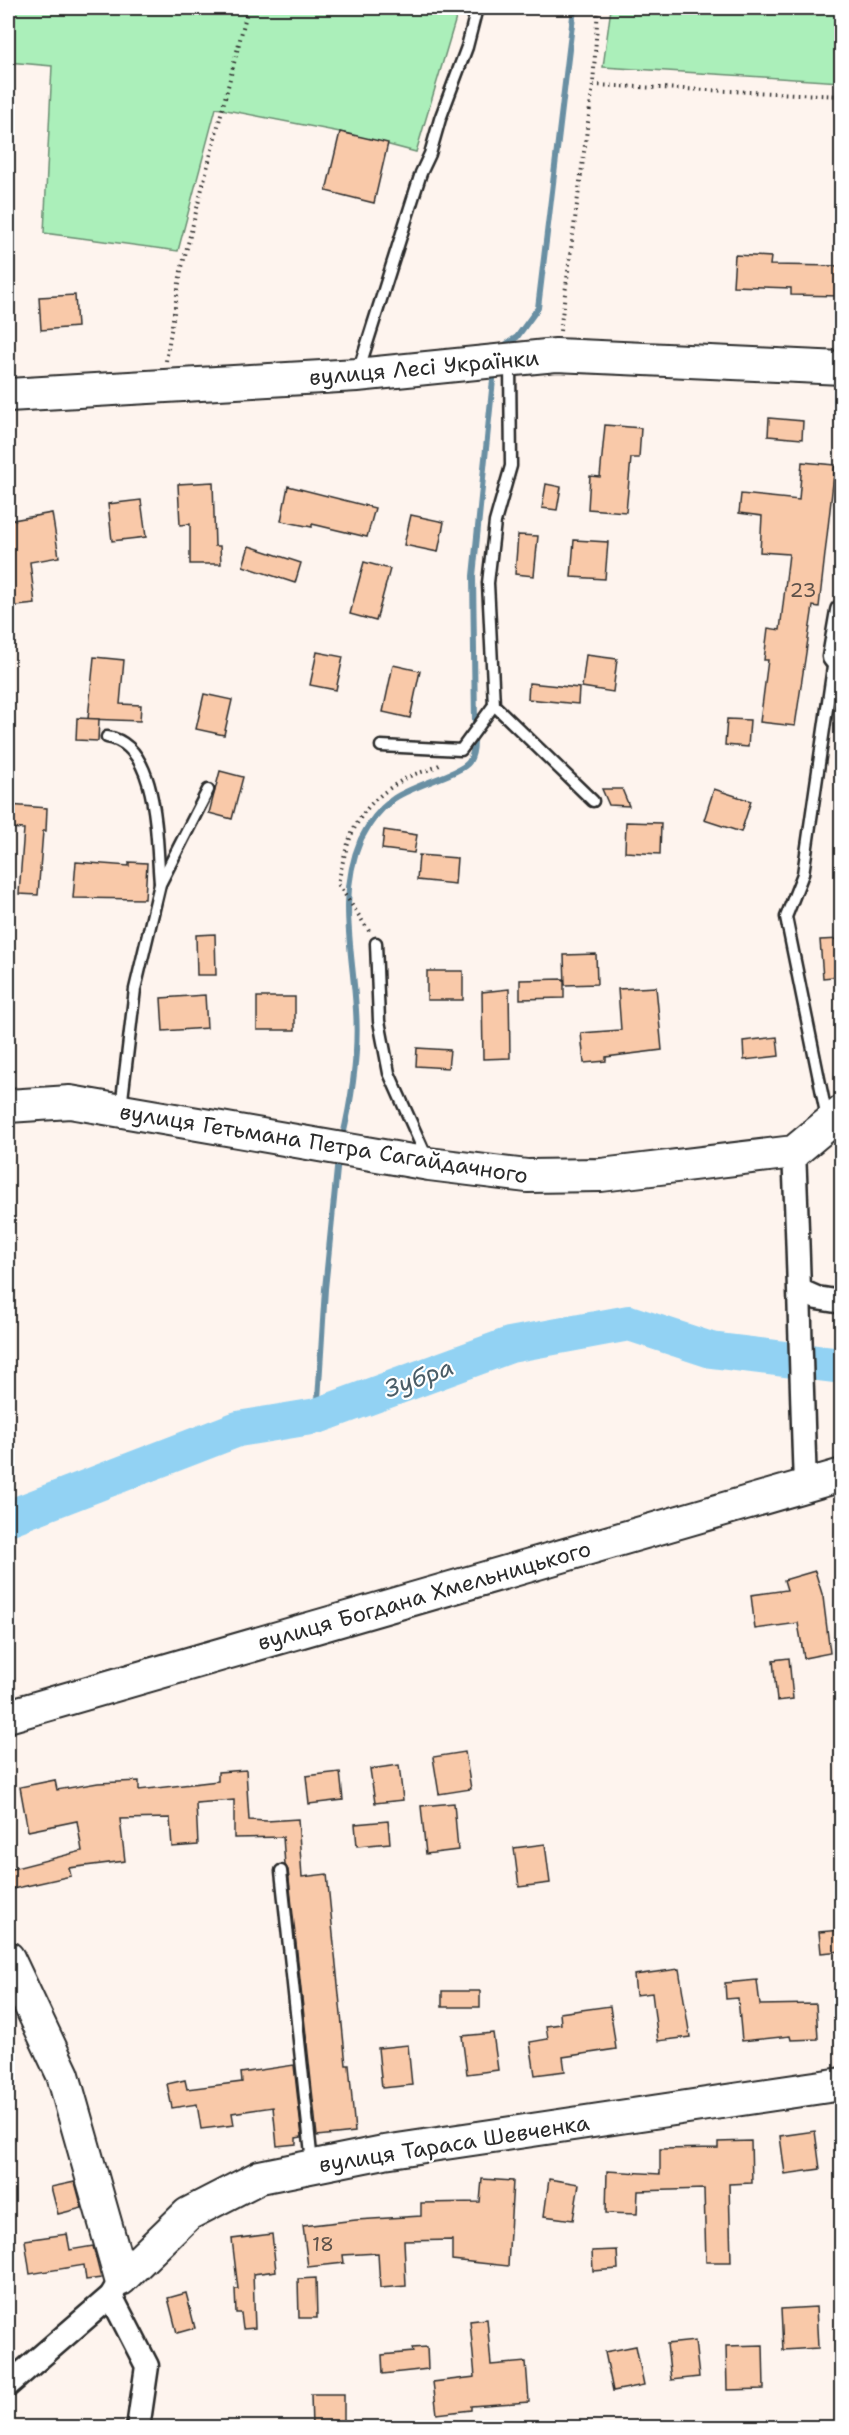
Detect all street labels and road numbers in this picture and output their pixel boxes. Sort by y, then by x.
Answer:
street label: вулиця Лесі Українки [308,343,540,392]
street label: вулиця Гетьмана Петра Сагайдачного [118,1097,530,1190]
street label: вулиця Богдана Хмельницького [254,1534,594,1657]
street label: вулиця Тараса Шевченка [317,2108,592,2179]

